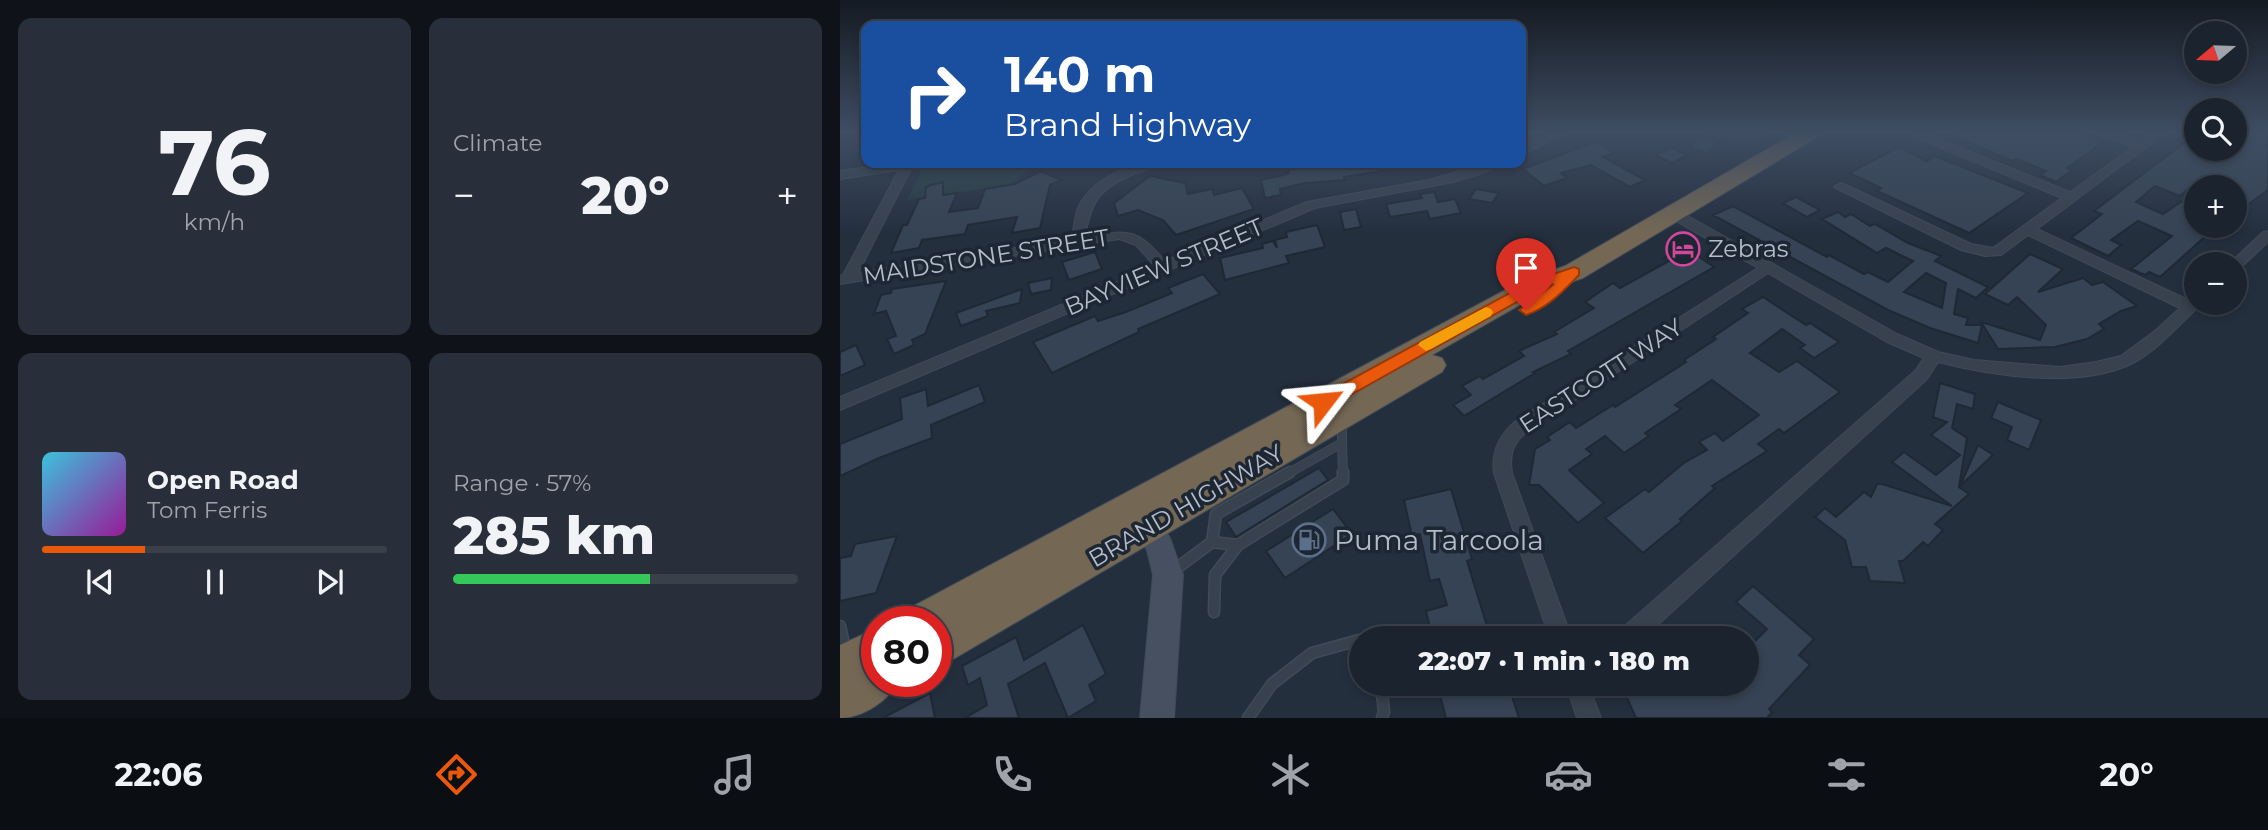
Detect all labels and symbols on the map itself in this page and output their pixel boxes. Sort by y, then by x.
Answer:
north arrow [2184,21,2247,84]
street label: BAYVIEW STREET [1060,212,1268,321]
street label: MAIDSTONE STREET [861,223,1111,290]
hotel icon: Zebras [1664,230,1702,268]
place label: Zebras [1708,234,1789,263]
pin [1496,238,1556,310]
street label: EASTCOTT WAY [1514,312,1688,439]
position arrow [1286,365,1360,439]
street label: BRAND HIGHWAY [1083,438,1289,573]
fuel station icon: Puma Tarcoola [1290,521,1328,559]
place label: Puma Tarcoola [1334,523,1544,557]
speed limit sign: 80 [861,606,952,697]

